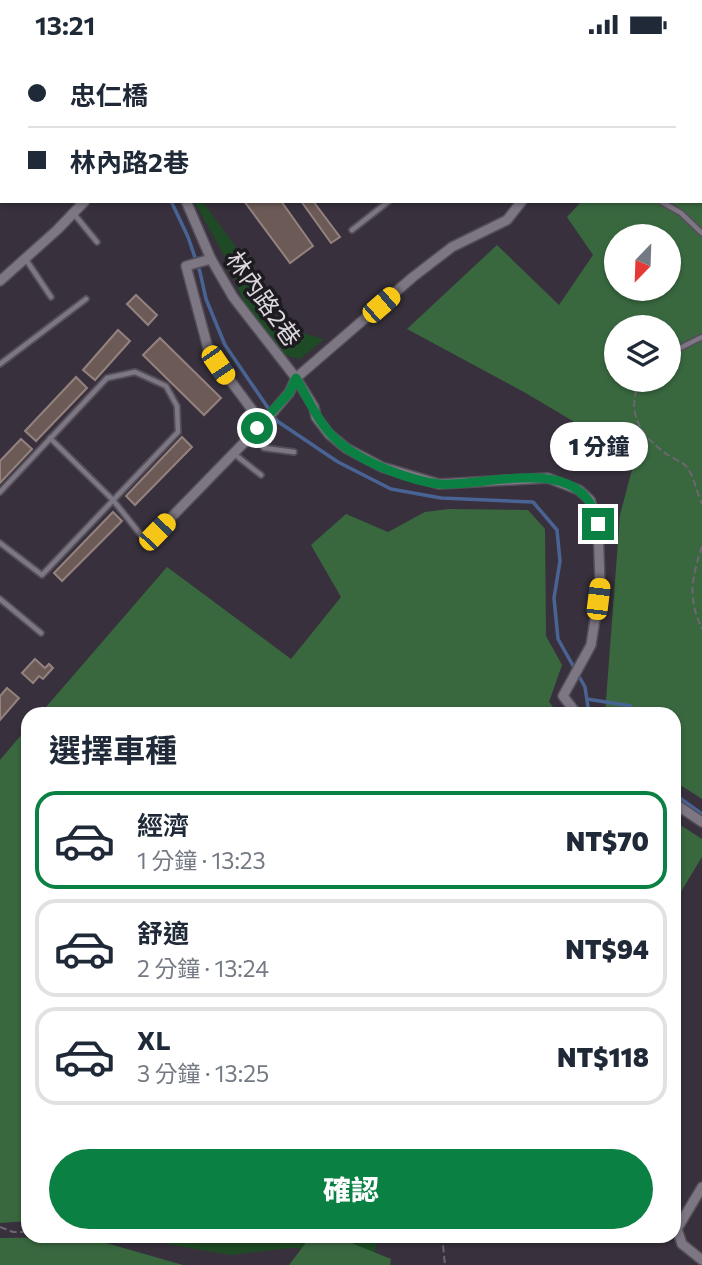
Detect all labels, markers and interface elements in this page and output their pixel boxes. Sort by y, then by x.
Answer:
text: 13:21 [35,9,95,40]
text: 忠仁橋 [70,79,148,110]
text: 林內路2巷 [70,146,189,177]
north arrow [604,224,681,301]
map controls [604,224,681,392]
street label: 林內路2巷 [221,245,307,351]
car [359,283,404,327]
button: layers [604,315,681,392]
car [198,342,239,388]
route start [241,412,273,444]
callout: 1 分鐘 [549,423,647,471]
text: 1 分鐘 [568,432,630,460]
route end [582,508,614,540]
car [135,510,180,554]
car [586,577,611,621]
text: 選擇車種 [49,729,177,769]
icon: car [53,809,116,872]
text: 經濟 [137,809,189,840]
text: NT$70 [566,825,649,856]
text: 1 分鐘 · 13:23 [137,846,266,874]
icon: car [53,917,116,980]
text: 舒適 [137,917,189,948]
text: NT$94 [565,933,649,964]
text: 2 分鐘 · 13:24 [137,954,269,982]
text: XL [137,1024,171,1055]
icon: car [53,1025,116,1088]
text: NT$118 [557,1041,649,1072]
text: 3 分鐘 · 13:25 [137,1059,269,1087]
button: 確認 [49,1149,653,1229]

